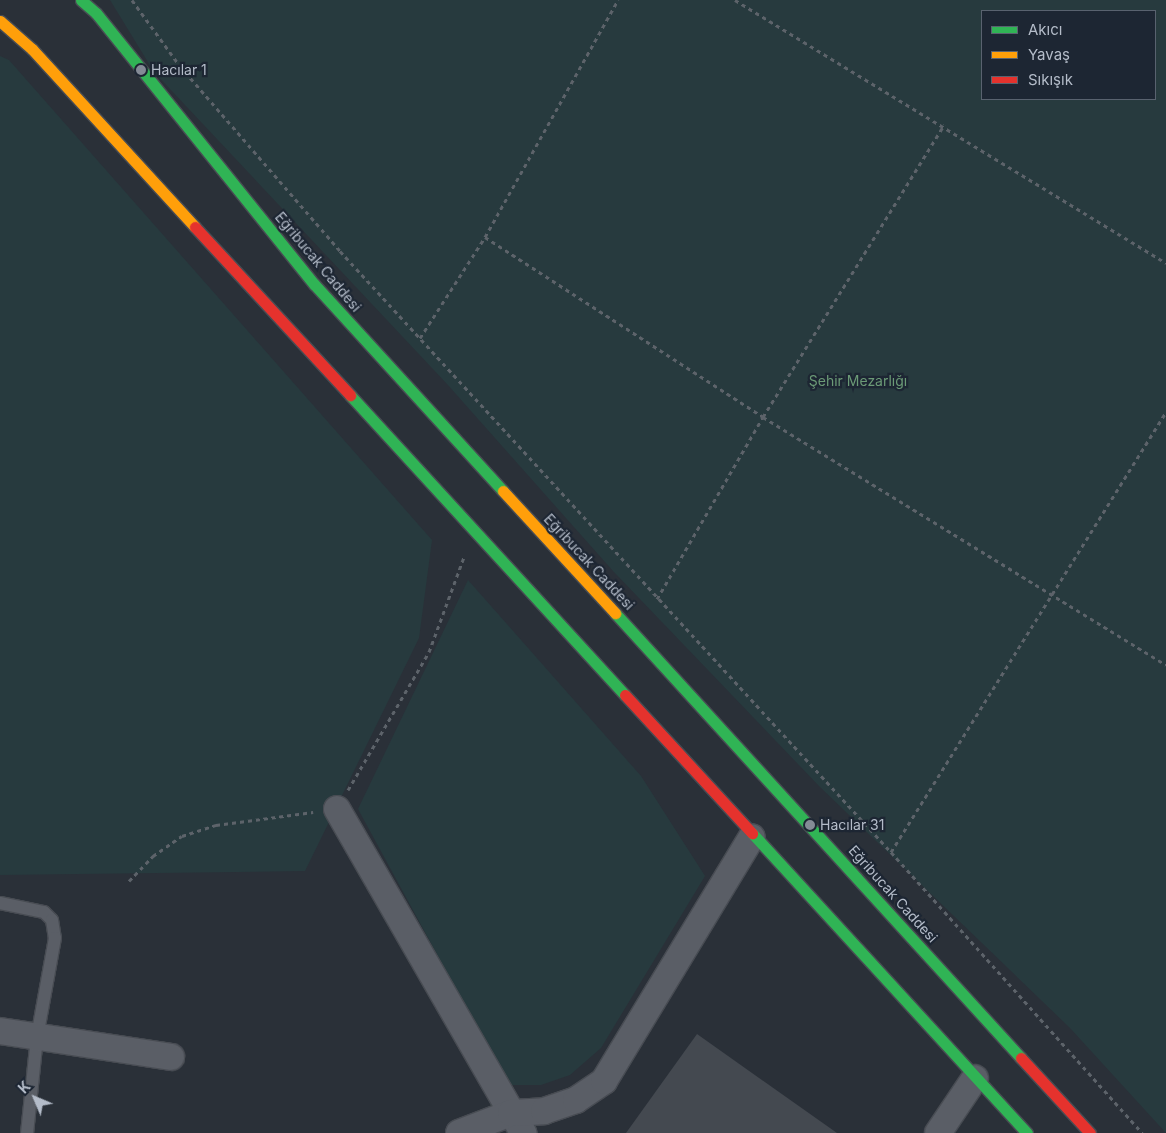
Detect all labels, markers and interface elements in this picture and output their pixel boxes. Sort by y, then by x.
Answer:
legend [981,10,1156,100]
text: Akıcı [1028,20,1062,39]
text: Yavaş [1028,45,1070,64]
place label: Hacılar 1 [151,62,207,78]
marker: Hacılar 1 [135,64,147,76]
text: Sıkışık [1028,70,1073,89]
street label: Eğribucak Caddesi [272,209,364,315]
park label: Şehir Mezarlığı [809,373,907,389]
street label: Eğribucak Caddesi [540,511,638,613]
place label: Hacılar 31 [820,817,884,833]
marker: Hacılar 31 [804,819,816,831]
street label: Eğribucak Caddesi [845,842,941,946]
north arrow [10,1073,60,1123]
text: K [14,1077,34,1097]

